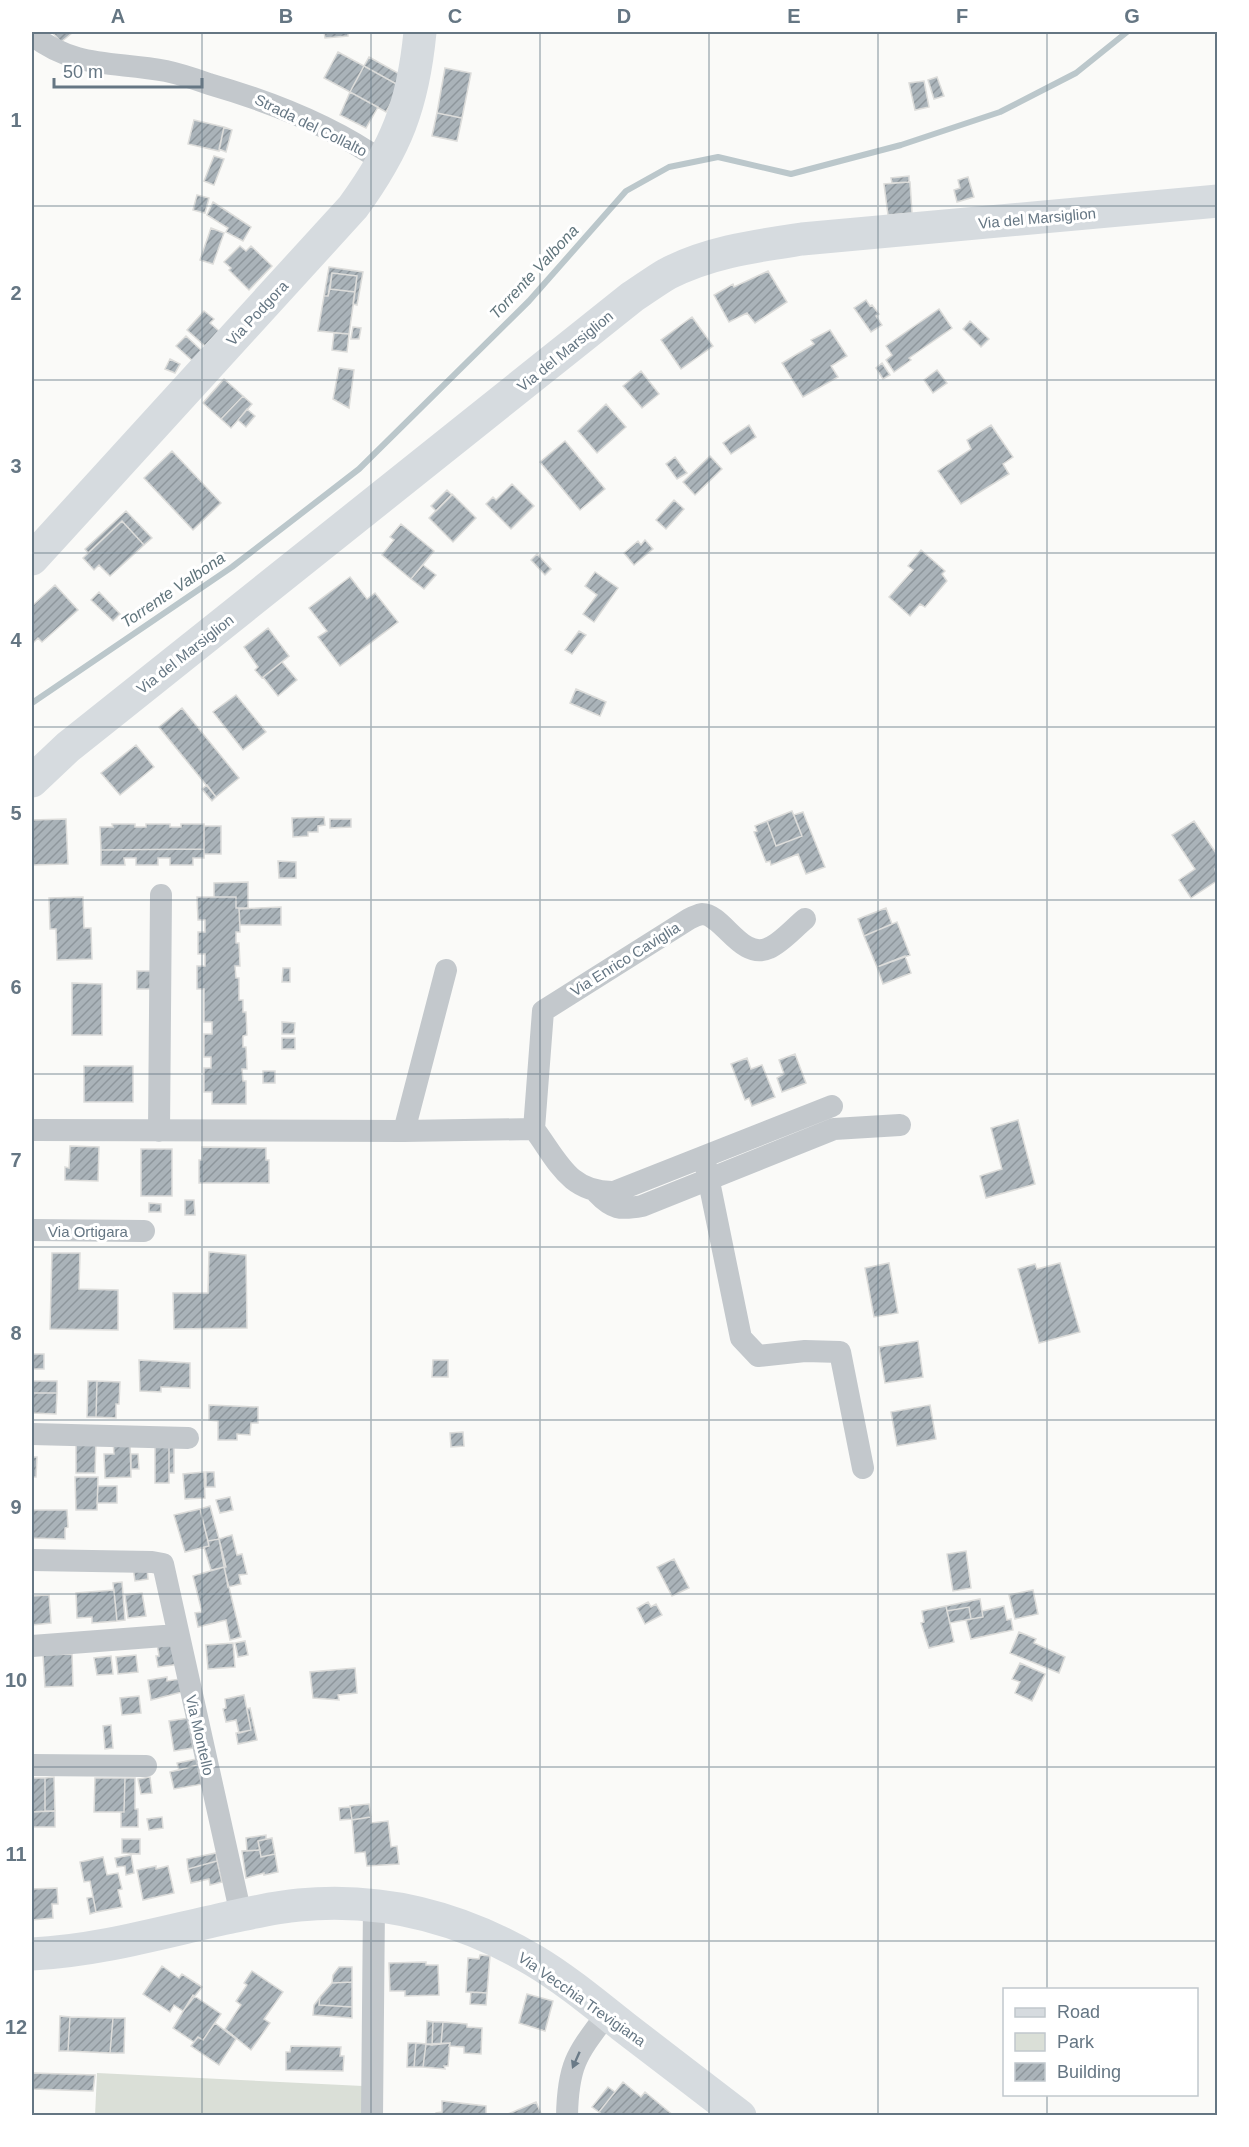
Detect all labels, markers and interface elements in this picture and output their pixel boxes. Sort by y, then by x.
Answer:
text: A [111,5,125,27]
text: B [279,5,293,27]
text: C [448,5,462,27]
text: D [617,5,631,27]
text: E [787,5,801,27]
text: F [956,5,968,27]
text: G [1124,5,1140,27]
scale bar [54,51,202,89]
text: 50 m [63,62,103,82]
street label: Strada del Collalto [252,90,370,160]
text: 1 [10,109,22,131]
street label: Via del Marsiglion [977,204,1097,232]
water label: Torrente Valbona [486,222,582,322]
street label: Via Podgora [223,277,292,349]
text: 2 [10,282,22,304]
street label: Via del Marsiglion [514,307,616,395]
text: 3 [10,455,22,477]
water label: Torrente Valbona [118,549,228,631]
street label: Via del Marsiglion [133,611,237,697]
text: 4 [10,629,22,651]
text: 5 [10,802,22,824]
street label: Via Enrico Caviglia [567,918,683,999]
text: 6 [10,976,22,998]
text: 7 [10,1149,22,1171]
street label: Via Ortigara [48,1223,129,1240]
text: 8 [10,1322,22,1344]
text: 9 [10,1496,22,1518]
text: 10 [5,1669,27,1691]
street label: Via Montello [182,1693,218,1777]
text: 11 [5,1843,27,1865]
street label: Via Vecchia Trevigiana [515,1949,649,2050]
legend [1003,1988,1198,2096]
text: Road [1057,2002,1100,2022]
text: 12 [5,2016,27,2038]
text: Park [1057,2032,1095,2052]
one-way arrow [571,2052,580,2069]
text: Building [1057,2062,1121,2082]

